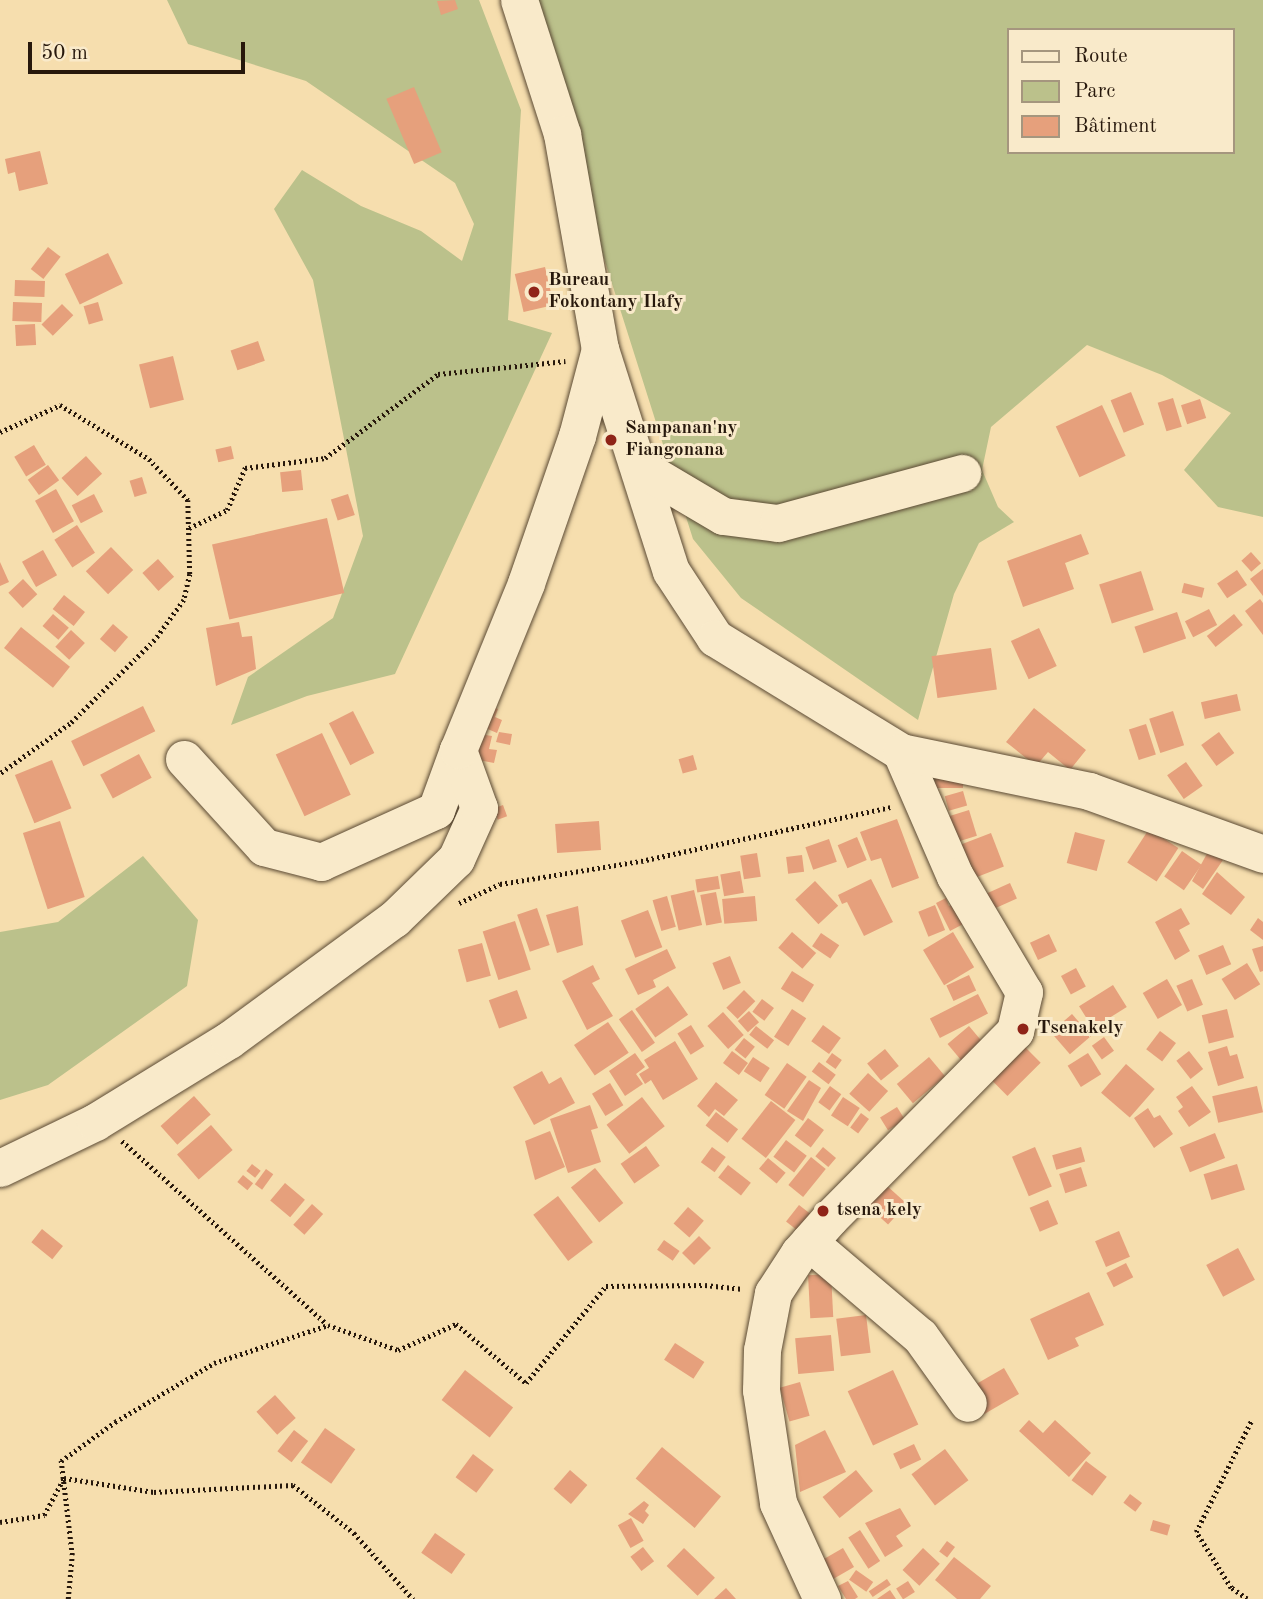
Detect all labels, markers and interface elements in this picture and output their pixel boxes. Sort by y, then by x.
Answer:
scale bar [32,28,248,72]
legend [1007,28,1235,154]
text: 50 m [41,43,88,64]
text: Route [1074,46,1128,67]
text: Parc [1074,81,1116,102]
text: Bâtiment [1074,116,1157,137]
place label: Bureau Fokontany Ilafy [548,270,683,314]
marker: Bureau Fokontany Ilafy [526,284,542,300]
place label: Sampanan'ny Fiangonana [625,418,737,462]
marker: Sampanan'ny Fiangonana [603,432,619,448]
place label: Tsenakely [1037,1018,1123,1040]
marker: Tsenakely [1015,1021,1031,1037]
place label: tsena kely [837,1200,922,1222]
marker: tsena kely [815,1203,831,1219]

